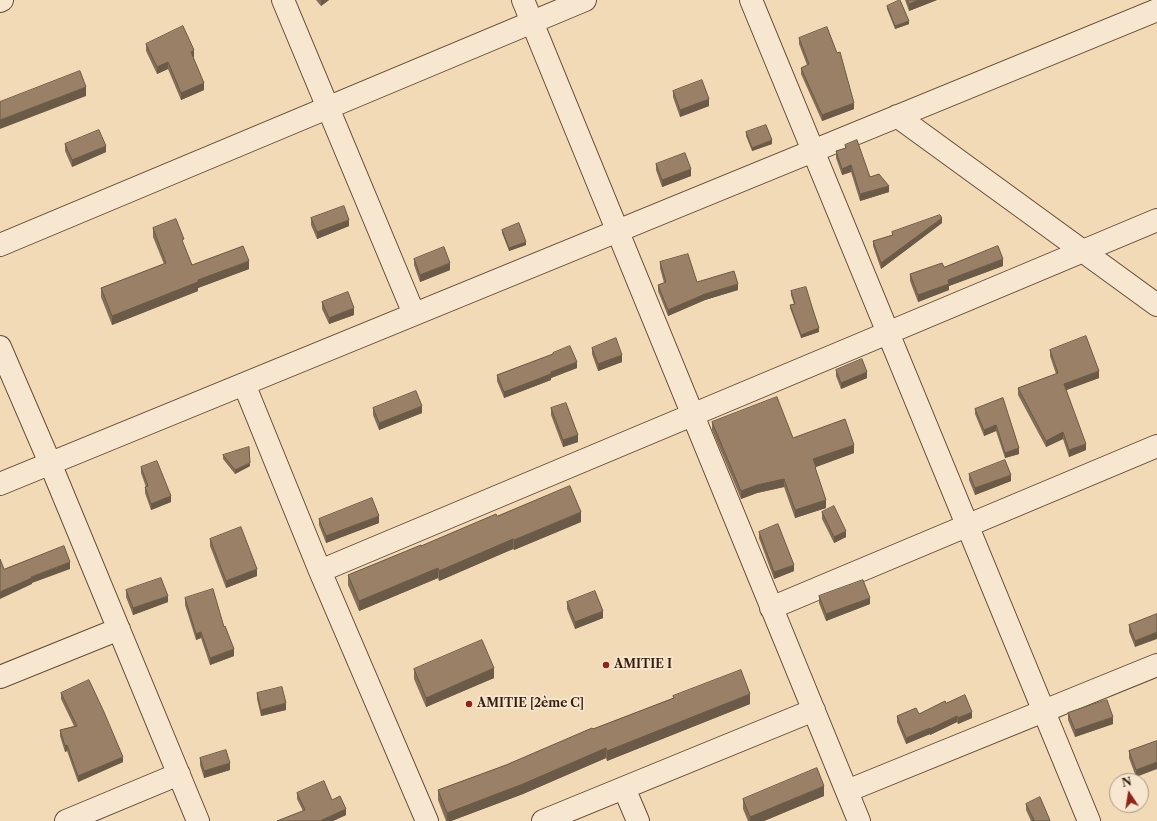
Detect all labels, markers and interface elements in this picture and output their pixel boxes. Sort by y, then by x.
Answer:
place label: AMITIE I [614,658,672,672]
marker: AMITIE I [601,660,611,670]
place label: AMITIE [2ème C] [477,697,584,711]
marker: AMITIE [2ème C] [464,699,474,709]
north arrow [1109,773,1149,813]
text: N [1121,774,1133,790]

